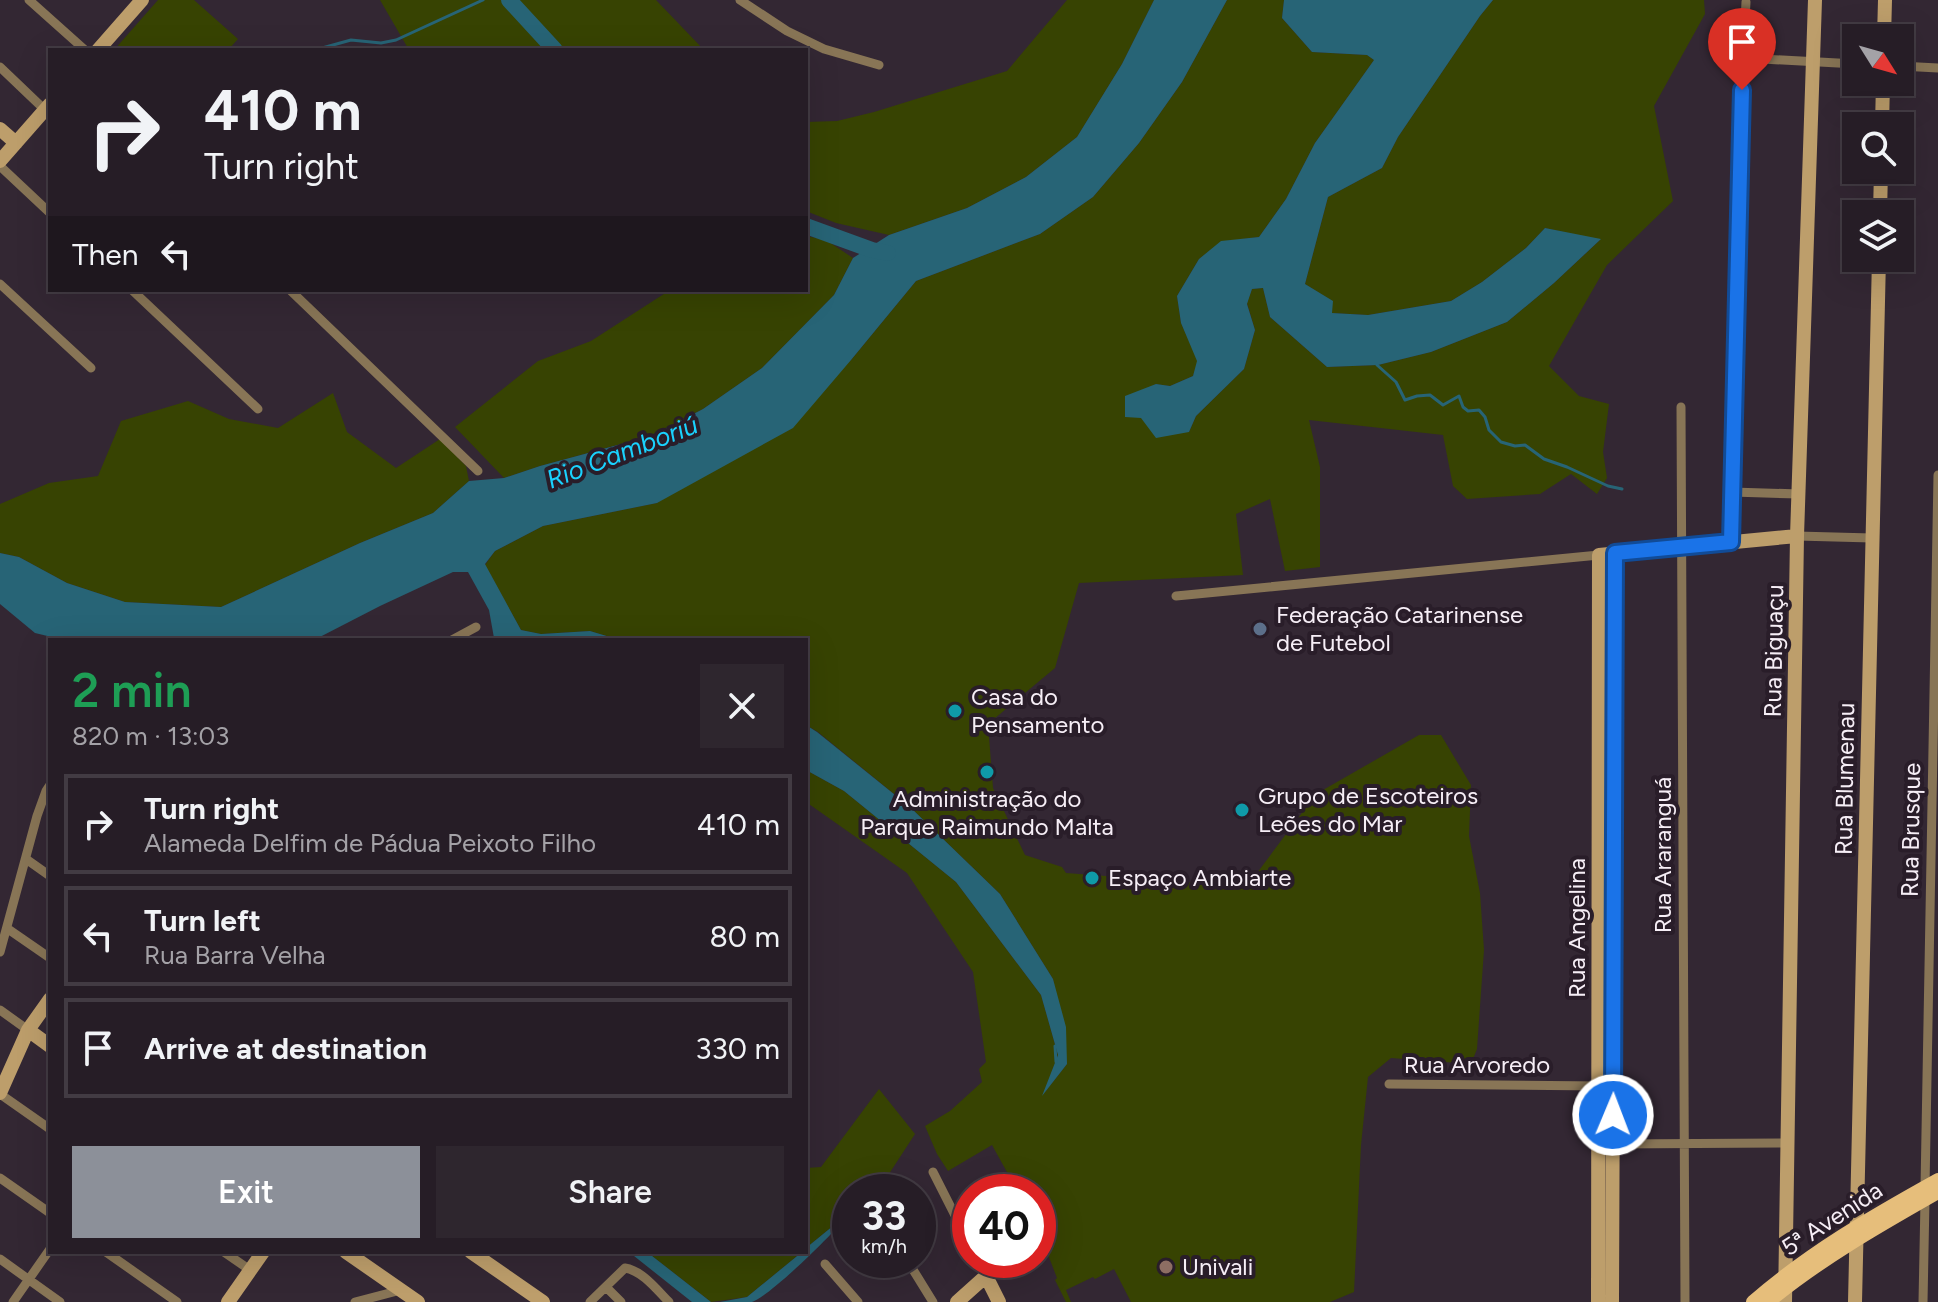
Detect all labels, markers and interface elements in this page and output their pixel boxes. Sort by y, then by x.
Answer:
pin [1708,8,1776,90]
icon: arrive [1720,20,1764,64]
north arrow [1842,24,1914,96]
map controls [1842,24,1914,272]
text: 410 m [204,77,362,144]
icon: right [72,80,176,184]
button: search [1842,112,1914,184]
text: Turn right [204,145,359,188]
button: layers [1842,200,1914,272]
icon: left [154,232,198,276]
text: Then [72,236,138,273]
water label: Rio Camboriú [542,408,702,496]
street label: Rua Biguaçu [1758,584,1789,718]
place label: Federação Catarinense de Futebol [1276,600,1523,657]
marker: Federação Catarinense de Futebol [1251,620,1269,638]
text: 2 min [72,661,192,719]
button: close [700,664,784,748]
place label: Casa do Pensamento [971,682,1104,739]
marker: Casa do Pensamento [946,702,964,720]
street label: Rua Blumenau [1829,703,1860,855]
text: 820 m · 13:03 [72,720,229,752]
marker: Administração do Parque Raimundo Malta [978,763,996,781]
street label: Rua Brusque [1895,763,1926,897]
street label: Rua Araranguá [1648,777,1677,933]
place label: Grupo de Escoteiros Leões do Mar [1258,781,1478,838]
place label: Administração do Parque Raimundo Malta [860,784,1114,841]
text: Turn right [144,790,279,827]
marker: Grupo de Escoteiros Leões do Mar [1233,801,1251,819]
icon: right [76,802,120,846]
text: 410 m [697,806,780,843]
text: Alameda Delfim de Pádua Peixoto Filho [144,827,596,859]
street label: Rua Angelina [1562,858,1591,998]
place label: Espaço Ambiarte [1108,863,1291,892]
marker: Espaço Ambiarte [1083,869,1101,887]
text: Turn left [144,902,261,939]
icon: left [76,914,120,958]
text: 80 m [709,918,780,955]
text: Rua Barra Velha [144,939,326,971]
icon: arrive [76,1026,120,1070]
text: Arrive at destination [144,1030,427,1067]
text: 330 m [695,1030,780,1067]
street label: Rua Arvoredo [1404,1050,1550,1079]
position arrow [1571,1073,1655,1157]
button: Exit [72,1146,420,1238]
button: Share [436,1146,784,1238]
speed limit sign: 40 [952,1174,1056,1278]
street label: 5ª Avenida [1776,1175,1888,1262]
text: 33 [862,1192,906,1240]
text: km/h [861,1234,907,1258]
place label: Univali [1182,1252,1253,1281]
marker: Univali [1157,1258,1175,1276]

